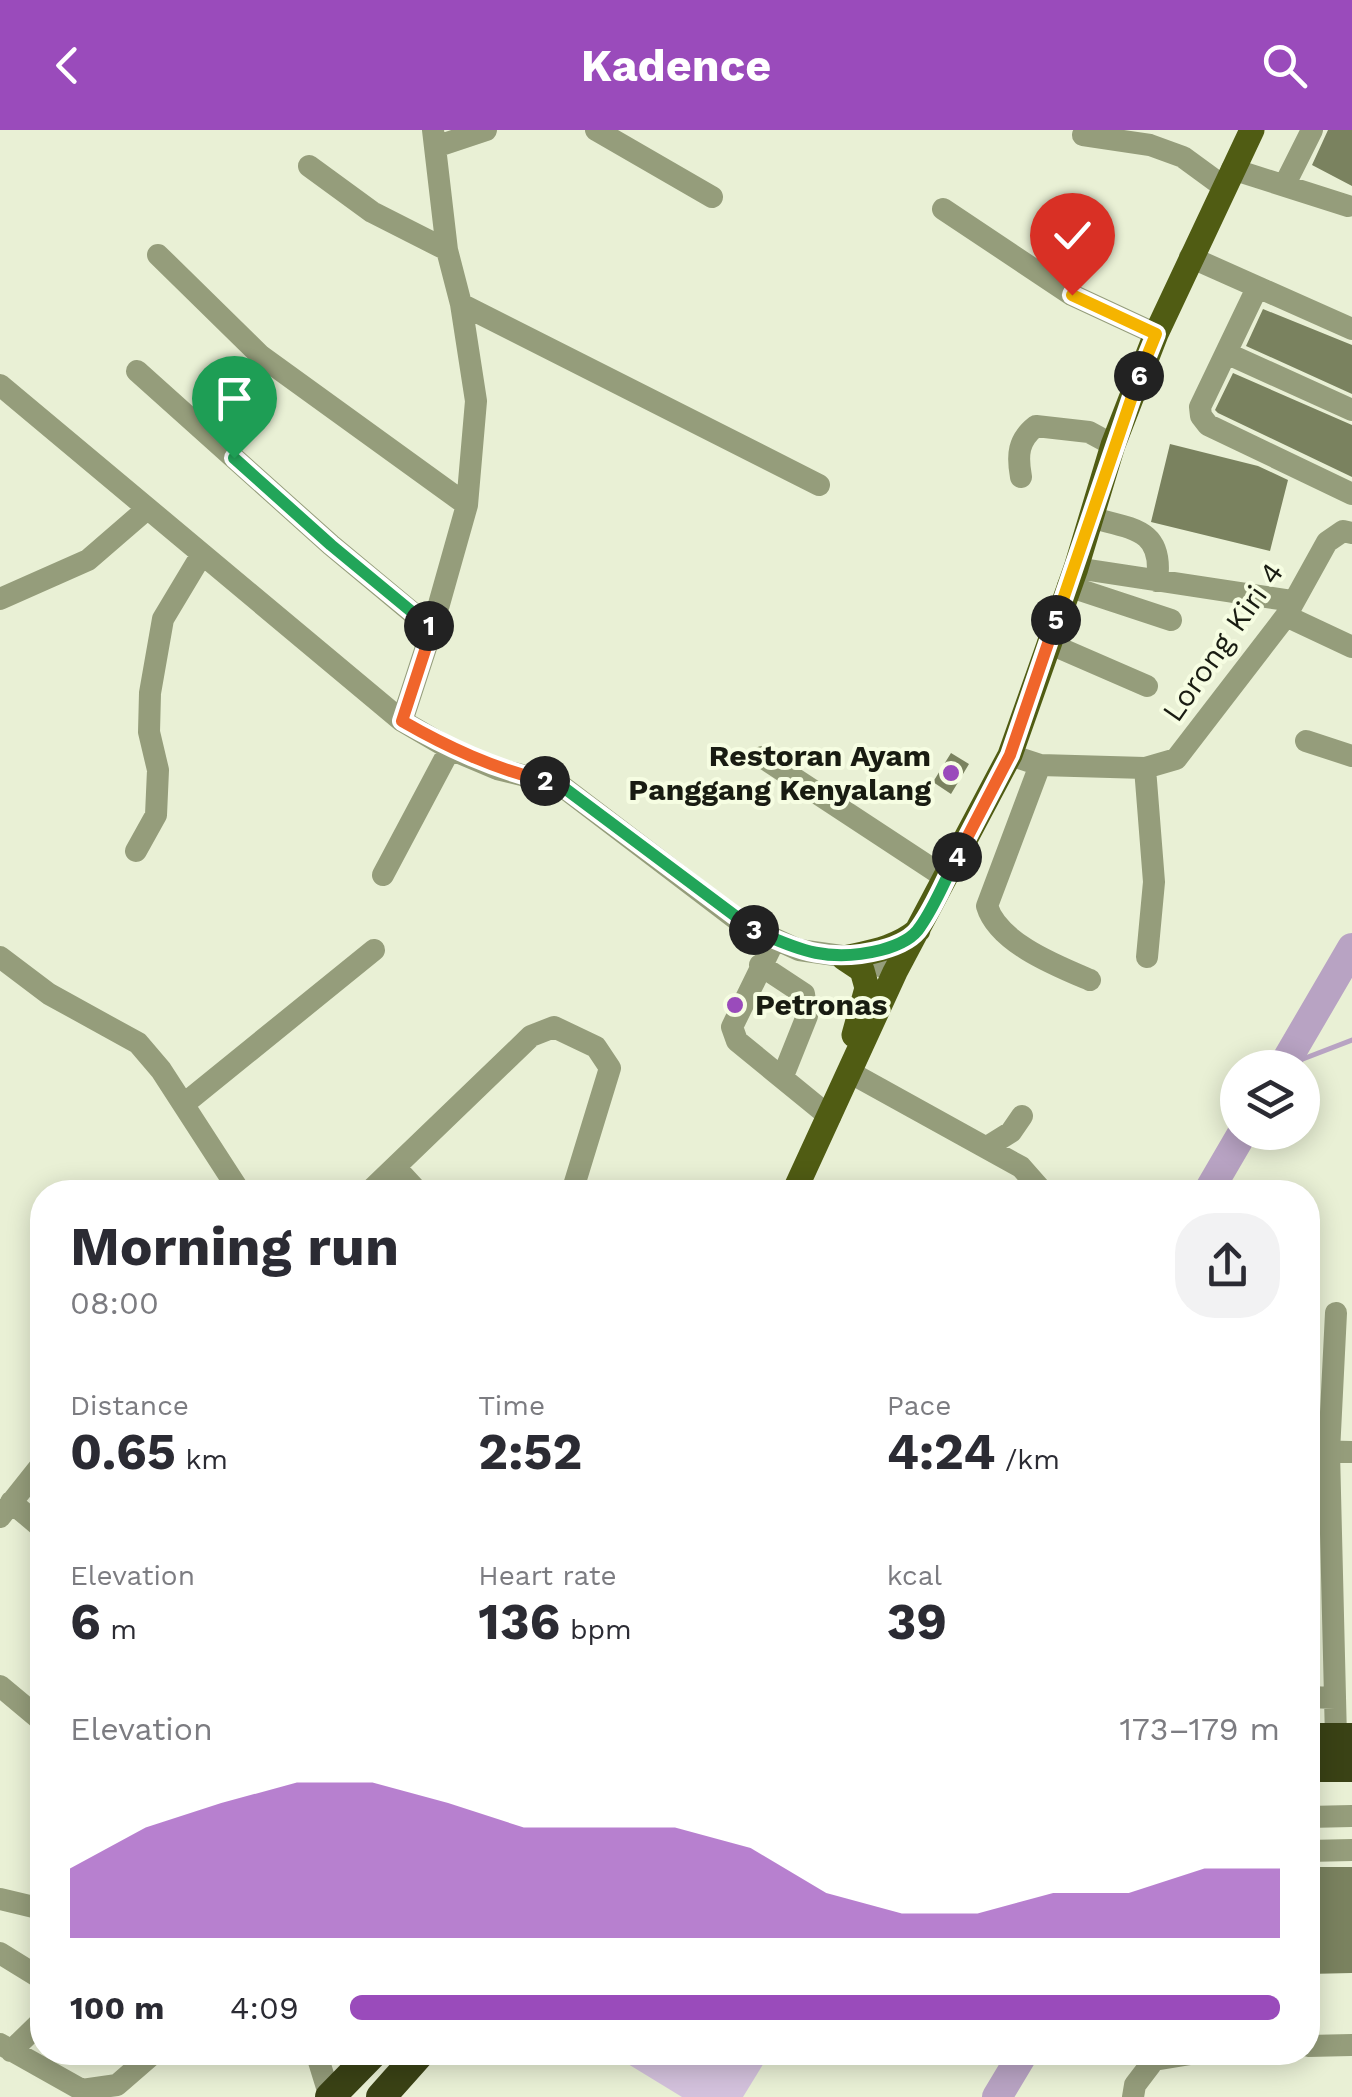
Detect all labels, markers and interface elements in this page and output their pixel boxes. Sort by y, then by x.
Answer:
icon: back [40,38,95,93]
icon: search [1257,38,1312,93]
text: Kadence [581,39,771,92]
pin [1030,193,1115,296]
icon: check [1045,208,1100,263]
pin: 6 [1114,351,1164,401]
pin [192,356,277,459]
text: 6 [1130,359,1148,392]
icon: arrive [207,371,262,426]
street label: Lorong Kiri 4 [1155,555,1290,728]
pin: 5 [1031,595,1081,645]
pin: 1 [404,601,454,651]
text: 5 [1048,603,1064,636]
text: 1 [423,609,435,642]
place label: Restoran Ayam Panggang Kenyalang [628,738,931,807]
pin: 2 [520,756,570,806]
marker: Restoran Ayam Panggang Kenyalang [940,762,962,784]
text: 2 [537,764,553,797]
pin: 4 [932,832,982,882]
text: 4 [948,840,966,873]
pin: 3 [729,905,779,955]
text: 3 [746,913,762,946]
place label: Petronas [755,987,888,1022]
marker: Petronas [724,994,746,1016]
map controls [1220,1050,1320,1150]
button: layers [1220,1050,1320,1150]
button: share [1175,1213,1280,1318]
text: Morning run [70,1214,399,1278]
text: 08:00 [70,1284,159,1322]
text: Distance [70,1389,189,1422]
text: Time [478,1389,545,1422]
text: Pace [887,1389,951,1422]
text: 0.65 [70,1422,176,1481]
text: 2:52 [478,1422,582,1481]
text: 4:24 [887,1422,996,1481]
text: km [176,1443,228,1476]
text: /km [996,1443,1060,1476]
text: Elevation [70,1559,195,1592]
text: Heart rate [478,1559,617,1592]
text: kcal [887,1559,942,1592]
text: 6 [70,1592,101,1651]
text: 136 [478,1592,560,1651]
text: 39 [887,1592,947,1651]
text: m [101,1613,137,1646]
text: bpm [560,1613,632,1646]
text: Elevation [70,1710,213,1748]
text: 173–179 m [1119,1710,1280,1748]
text: 100 m [70,1989,164,2027]
text: 4:09 [230,1989,299,2027]

